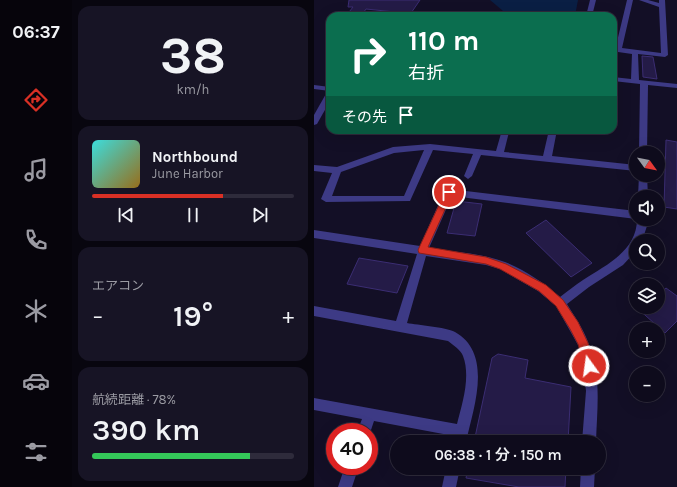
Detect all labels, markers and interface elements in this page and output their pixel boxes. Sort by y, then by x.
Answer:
text: 06:37 [12,21,60,43]
text: 110 m [408,24,479,57]
text: 38 [160,25,226,86]
icon: right [342,28,394,80]
text: 右折 [408,62,444,84]
text: km/h [177,82,209,97]
icon: directions [22,86,50,114]
icon: arrive [395,104,417,126]
text: その先 [342,108,387,126]
north arrow [629,146,665,182]
map controls [629,146,665,402]
text: Northbound [152,148,238,166]
icon: music [22,156,50,184]
text: June Harbor [152,166,223,181]
pin [432,175,466,209]
icon: arrive [438,181,460,203]
button: sound [629,190,665,226]
icon: previous [115,204,137,226]
icon: pause [182,204,204,226]
icon: next [249,204,271,226]
icon: phone [22,226,50,254]
button: search [629,234,665,270]
text: エアコン [92,278,144,293]
button: layers [629,278,665,314]
icon: climate [22,297,50,325]
text: 19° [173,298,213,334]
text: − [92,303,104,329]
text: + [282,303,294,329]
button: + [629,322,665,358]
position arrow [568,345,610,387]
button: − [629,366,665,402]
icon: car [22,367,50,395]
text: 航続距離 · 78% [92,392,176,407]
text: 390 km [92,412,200,448]
speed limit sign: 40 [326,423,378,475]
icon: filters [22,438,50,466]
text: 06:38 · 1 分 · 150 m [434,446,562,464]

